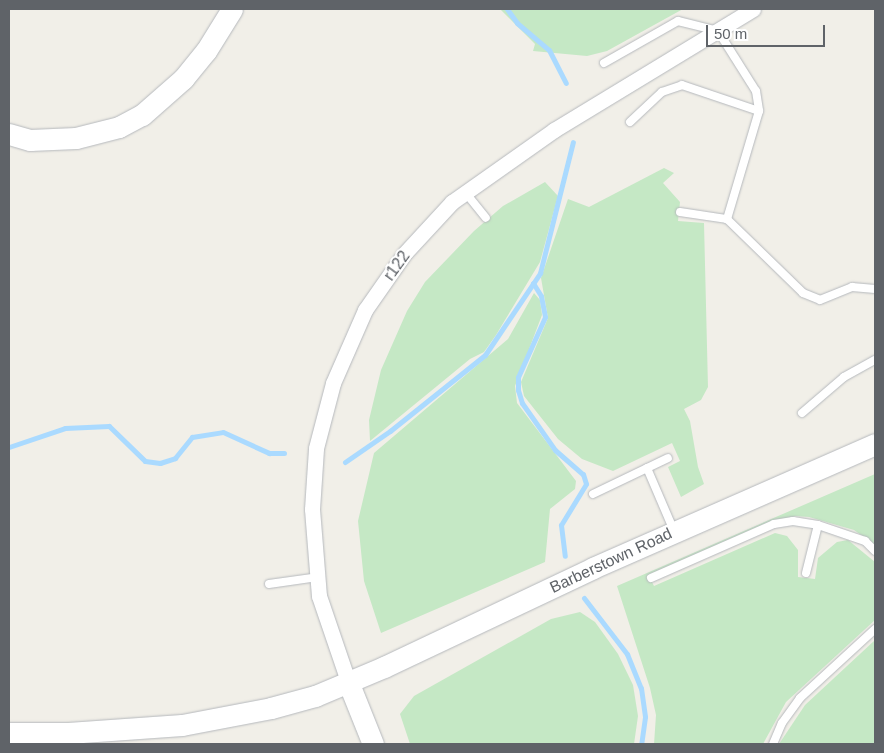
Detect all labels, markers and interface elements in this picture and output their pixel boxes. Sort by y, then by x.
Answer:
scale bar [709,15,828,47]
text: 50 m [714,25,747,42]
street label: r122 [380,247,414,285]
street label: Barberstown Road [547,524,675,598]

